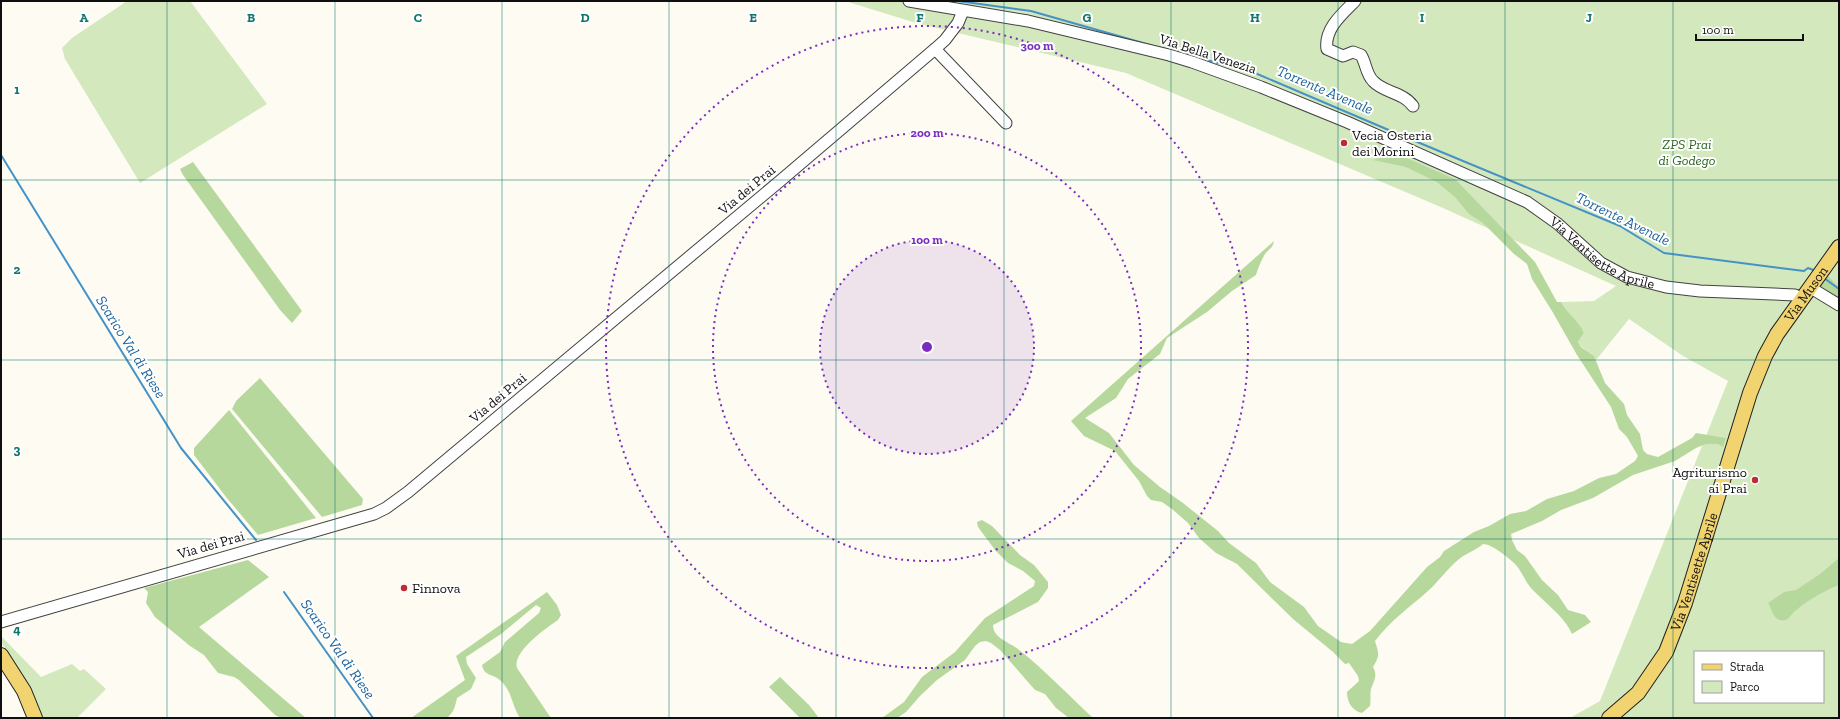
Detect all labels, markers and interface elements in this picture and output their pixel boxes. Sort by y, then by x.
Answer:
text: A [80,10,89,25]
text: B [247,10,255,25]
text: C [414,10,422,25]
text: D [580,10,590,25]
text: E [749,10,757,25]
text: F [916,10,924,25]
text: G [1083,10,1092,25]
text: H [1250,10,1260,25]
text: I [1420,10,1425,25]
text: J [1586,10,1592,25]
scale bar [1696,16,1803,42]
text: 100 m [1702,23,1734,37]
street label: Via Bella Venezia [1156,30,1259,78]
text: 300 m [1021,39,1054,53]
water label: Torrente Avenale [1274,62,1376,118]
text: 1 [14,82,20,97]
text: 200 m [910,126,944,140]
place label: Vecia Osteria dei Morini [1351,127,1432,160]
park label: ZPS Prai di Godego [1658,136,1716,169]
marker: Vecia Osteria dei Morini [1339,138,1349,148]
street label: Via dei Prai [714,161,779,219]
water label: Torrente Avenale [1573,188,1673,250]
street label: Via Ventisette Aprile [1546,212,1657,292]
text: 100 m [911,233,943,247]
text: 2 [14,262,21,277]
street label: Via Muson [1780,263,1831,325]
water label: Scarico Val di Riese [92,292,170,402]
centre of rings [920,340,934,354]
street label: Via dei Prai [465,369,530,427]
text: 3 [14,442,21,457]
place label: Agriturismo ai Prai [1672,464,1747,497]
marker: Agriturismo ai Prai [1750,475,1760,485]
street label: Via Ventisette Aprile [1666,510,1721,634]
street label: Via dei Prai [175,527,246,563]
place label: Finnova [412,580,461,597]
marker: Finnova [399,583,409,593]
water label: Scarico Val di Riese [297,596,379,702]
text: 4 [13,622,21,637]
legend [1694,651,1824,703]
text: Strada [1730,660,1764,674]
text: Parco [1730,680,1759,694]

